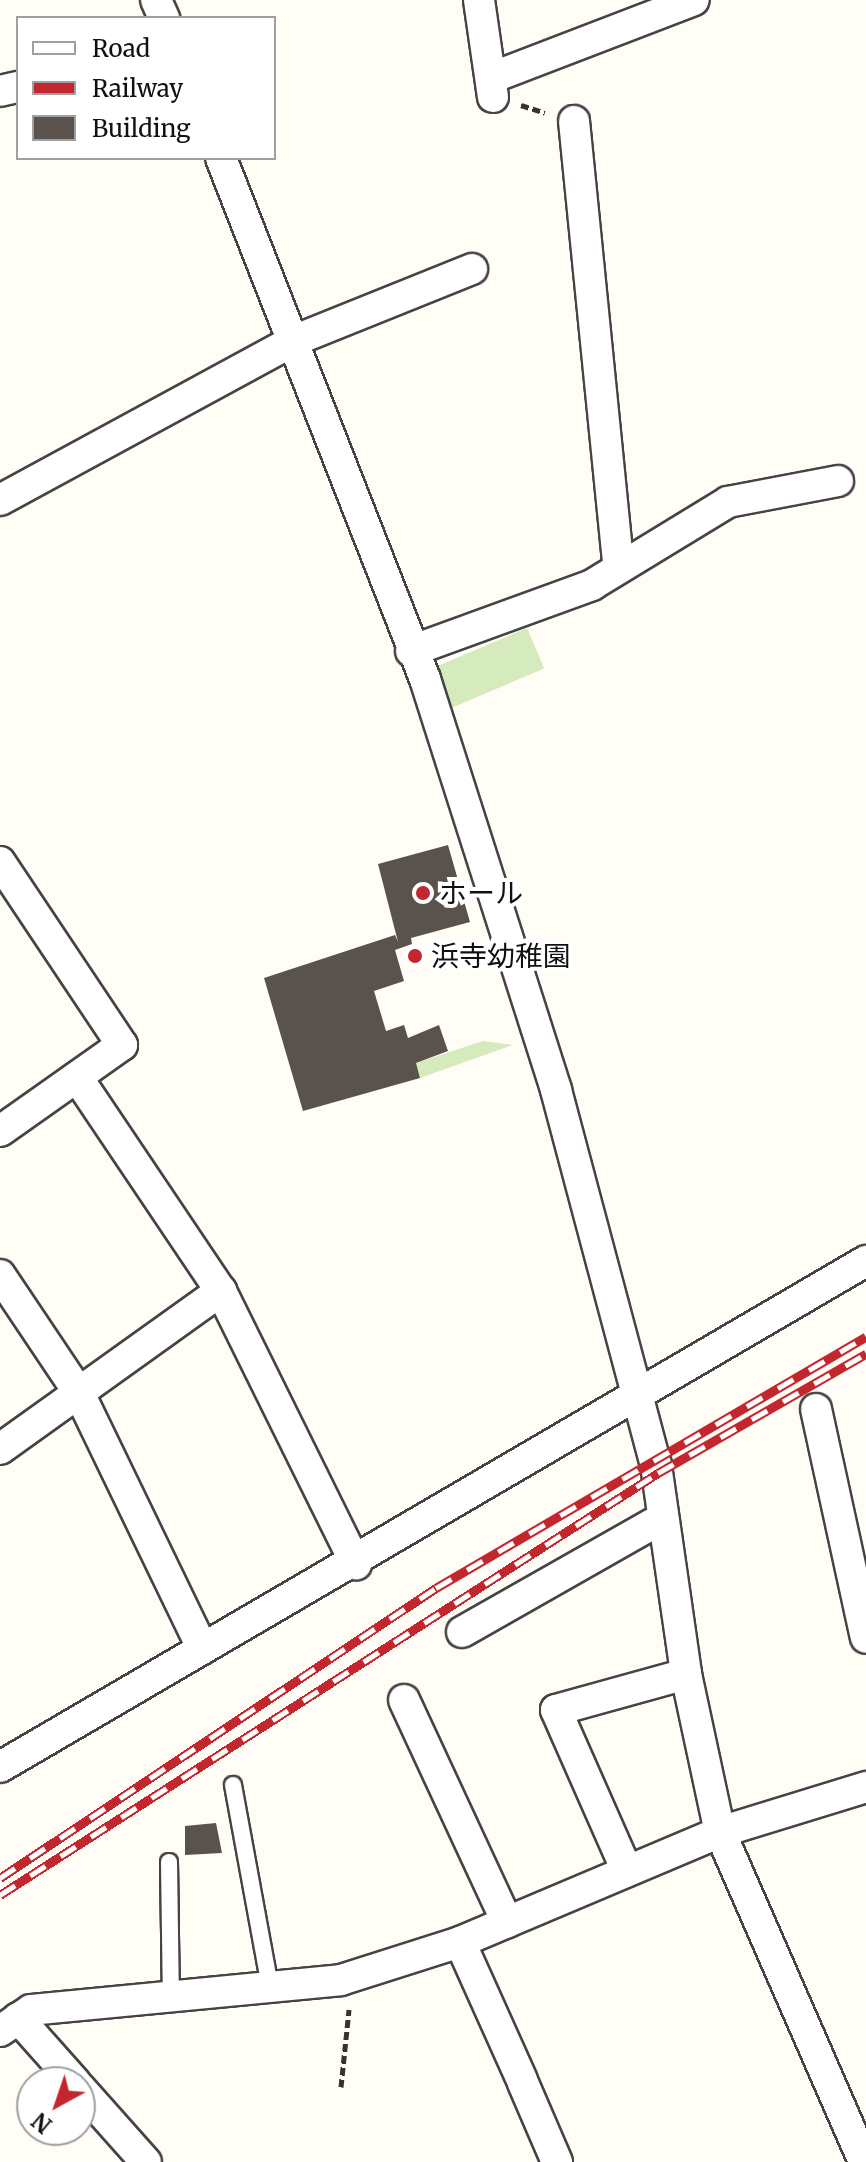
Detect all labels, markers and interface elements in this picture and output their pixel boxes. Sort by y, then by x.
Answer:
legend [16,16,276,160]
text: Road [92,33,150,64]
text: Railway [92,73,183,104]
text: Building [92,113,191,144]
place label: ホール [439,876,523,910]
marker: ホール [414,884,432,902]
place label: 浜寺幼稚園 [431,939,571,973]
marker: 浜寺幼稚園 [406,947,424,965]
north arrow [16,2066,96,2146]
text: N [26,2107,58,2139]

